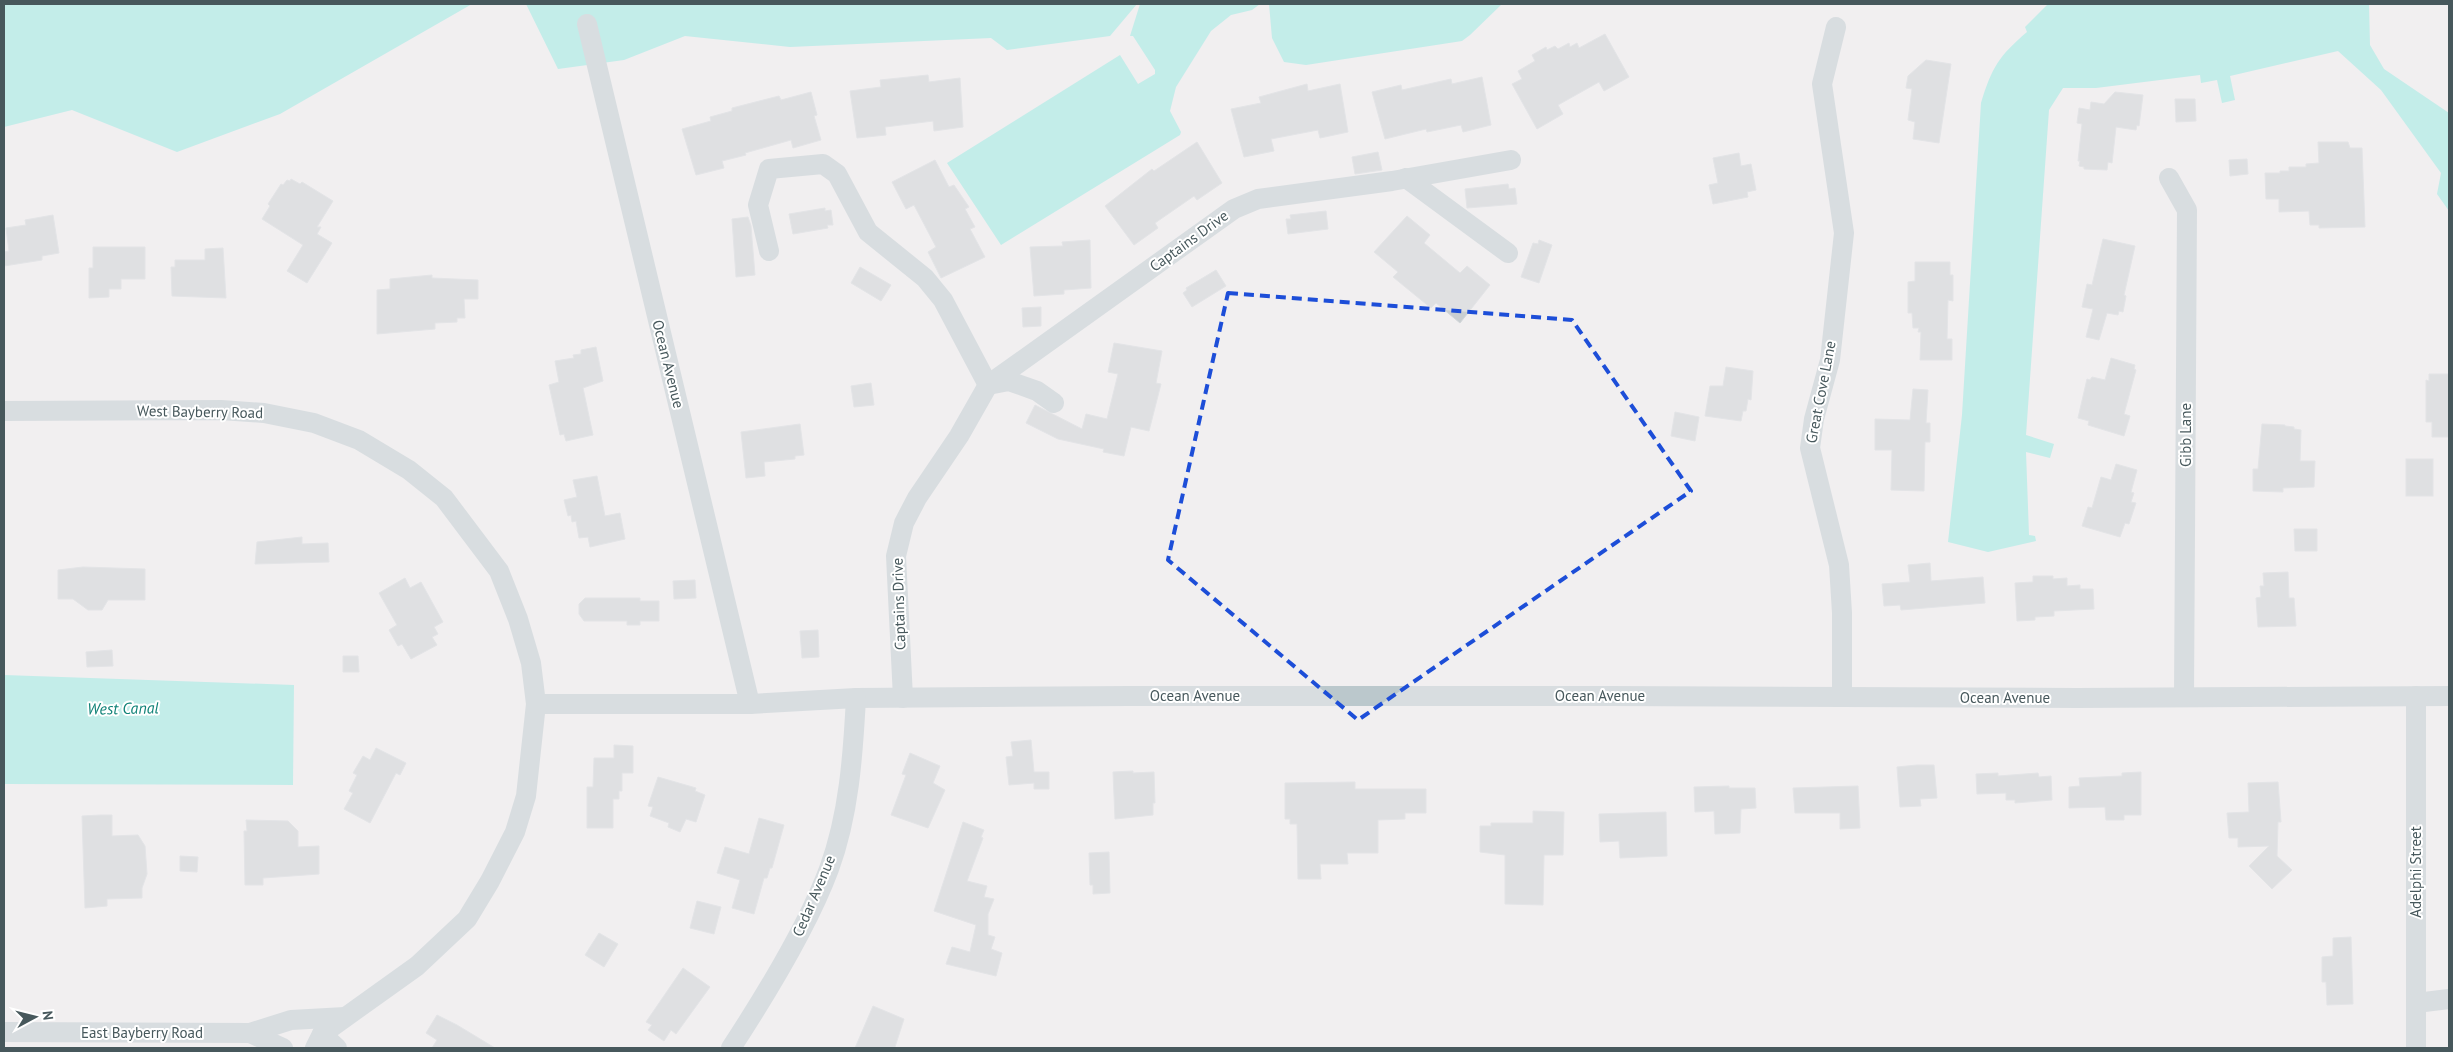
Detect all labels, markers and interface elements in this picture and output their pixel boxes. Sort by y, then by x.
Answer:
street label: Captains Drive [1146,206,1232,275]
street label: Ocean Avenue [648,318,689,410]
street label: Great Cove Lane [1801,339,1840,445]
street label: West Bayberry Road [137,401,263,422]
street label: Gibb Lane [2176,403,2195,467]
street label: Captains Drive [887,557,910,651]
street label: Ocean Avenue [1150,686,1240,705]
street label: Ocean Avenue [1555,686,1645,705]
street label: Ocean Avenue [1960,688,2050,707]
water label: West Canal [87,697,160,719]
street label: Adelphi Street [2406,826,2425,918]
street label: Cedar Avenue [788,852,839,939]
north arrow [10,992,60,1042]
text: N [38,1010,57,1021]
street label: East Bayberry Road [81,1023,203,1042]

